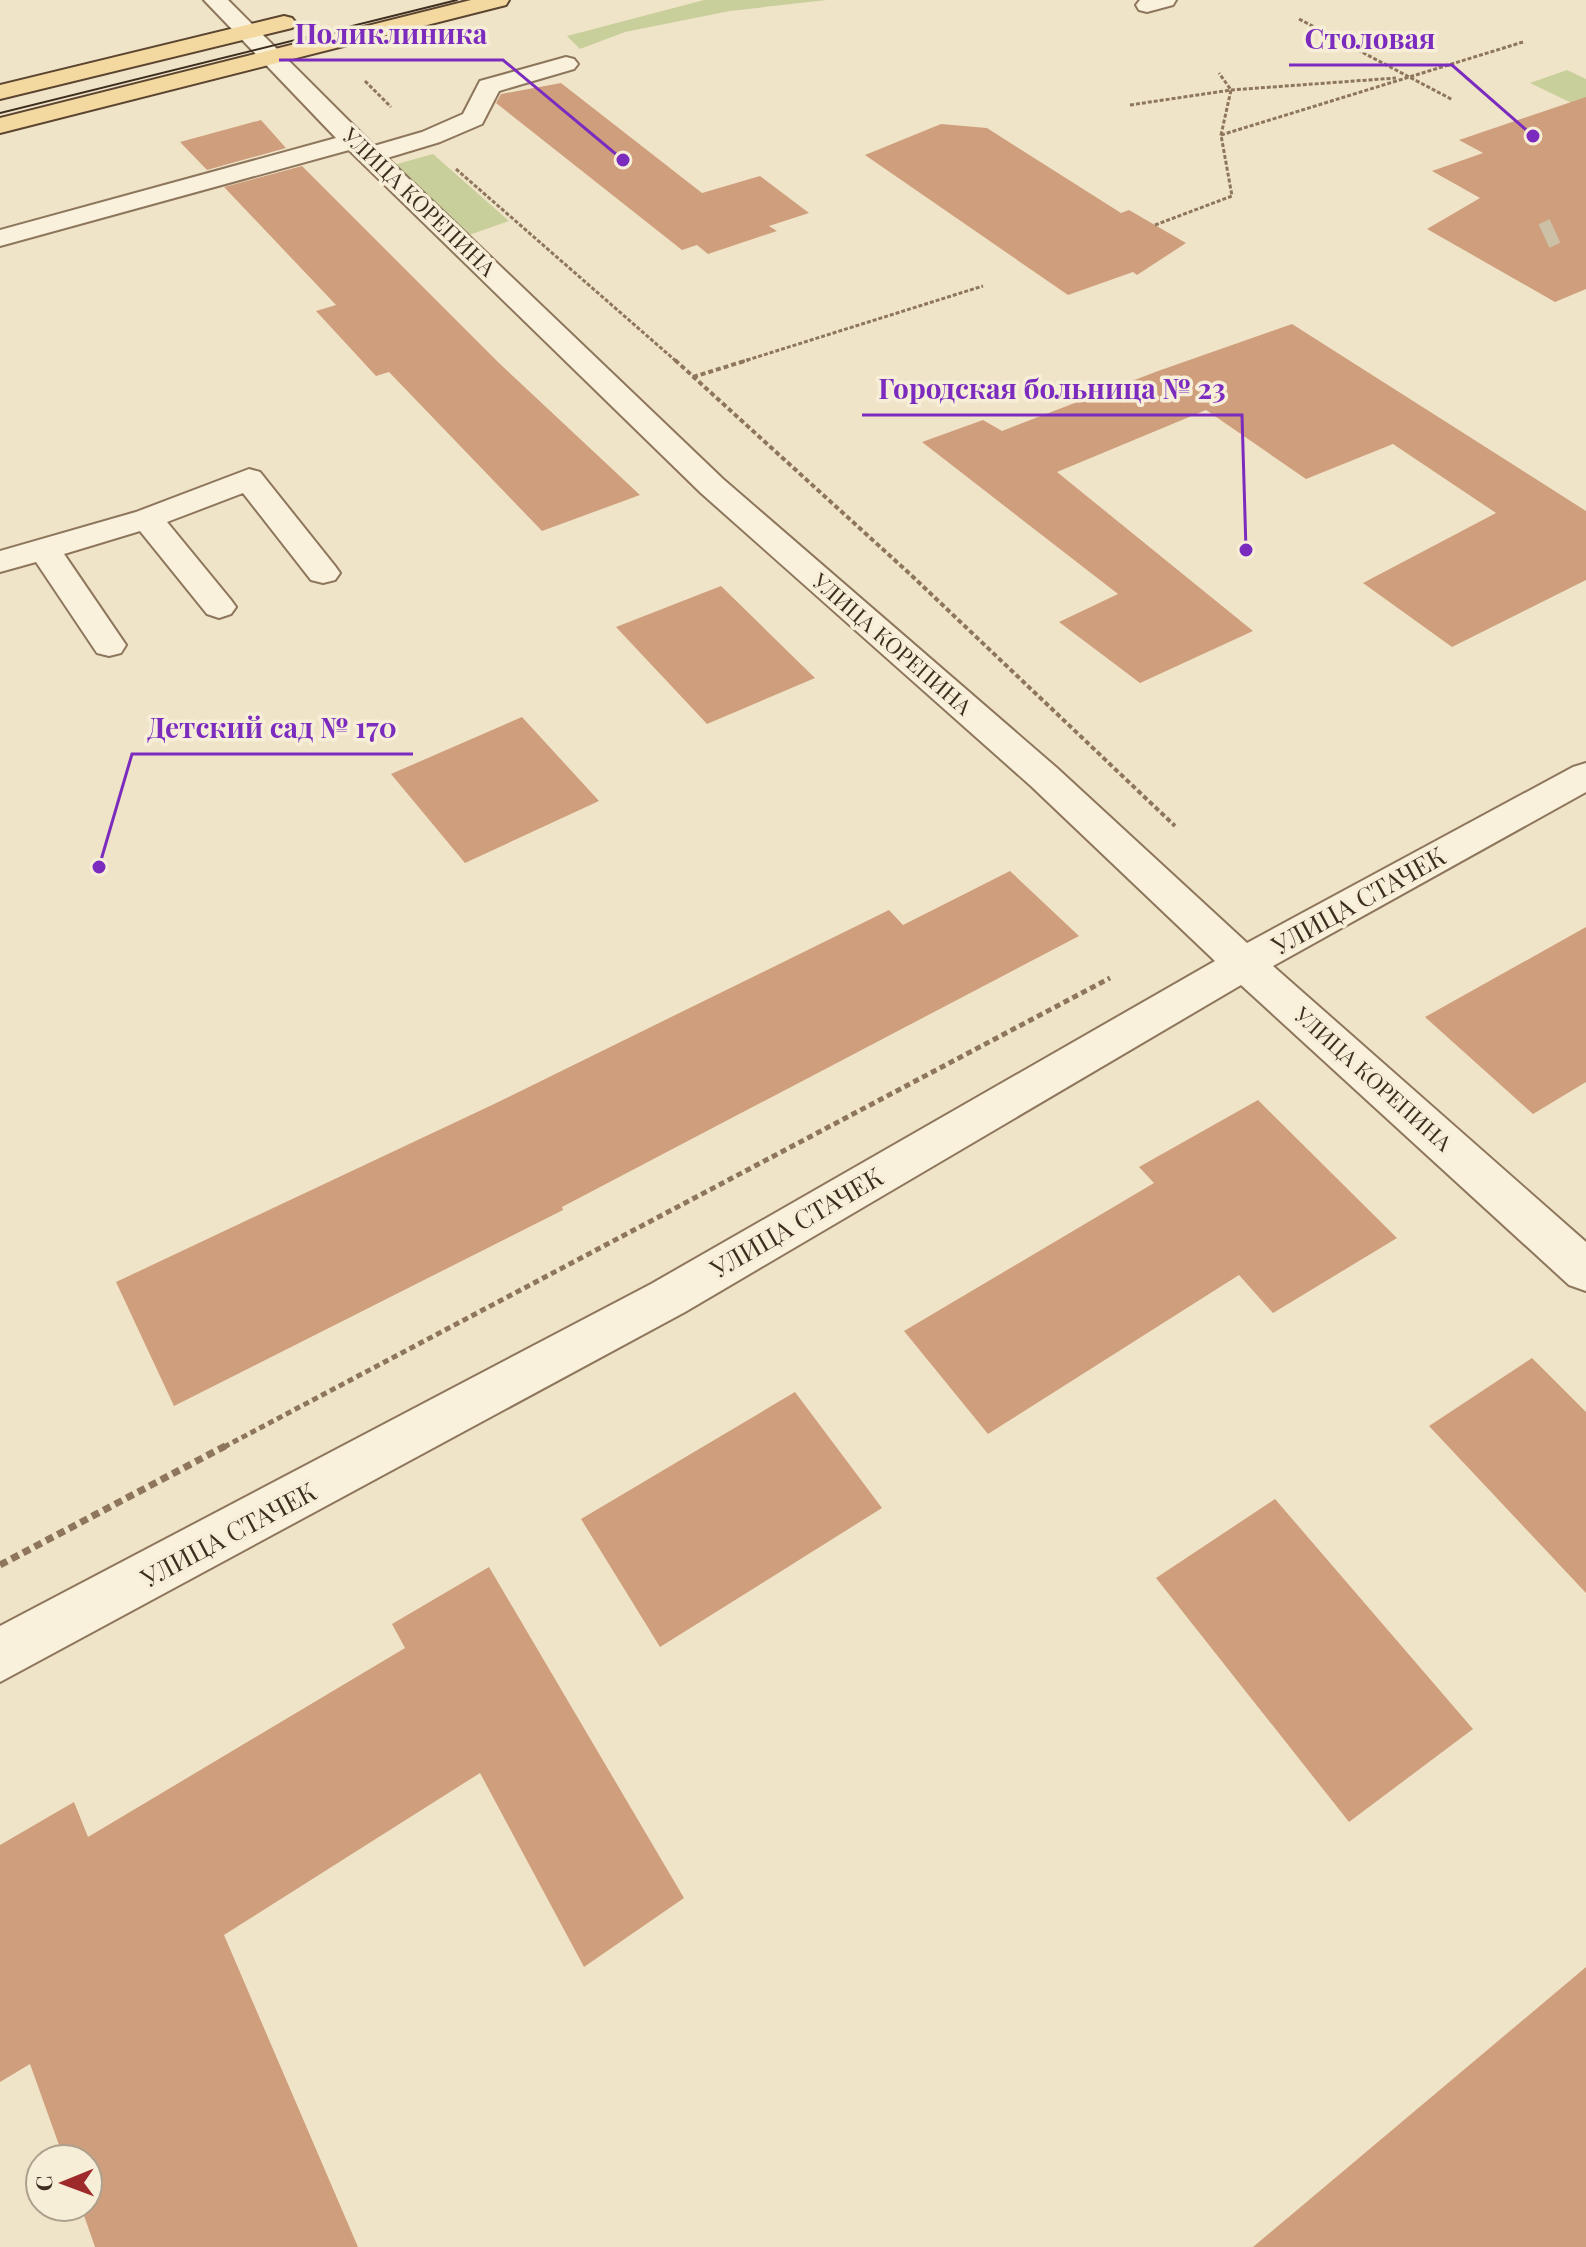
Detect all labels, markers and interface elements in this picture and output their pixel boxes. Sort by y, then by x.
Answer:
callout: Поликлиника [279,8,503,60]
callout: Столовая [1289,13,1452,65]
text: Поликлиника [295,14,488,51]
text: Столовая [1305,19,1435,56]
street label: УЛИЦА КОРЕПИНА [336,120,503,282]
callout: Городская больница № 23 [862,363,1242,415]
text: Городская больница № 23 [878,369,1226,406]
street label: УЛИЦА КОРЕПИНА [806,565,979,721]
callout: Детский сад № 170 [132,702,413,754]
text: Детский сад № 170 [147,708,397,745]
street label: УЛИЦА СТАЧЕК [1264,837,1452,963]
street label: УЛИЦА КОРЕПИНА [1288,999,1459,1157]
street label: УЛИЦА СТАЧЕК [703,1158,889,1286]
street label: УЛИЦА СТАЧЕК [133,1472,323,1595]
north arrow [24,2143,104,2223]
text: С [28,2175,58,2191]

